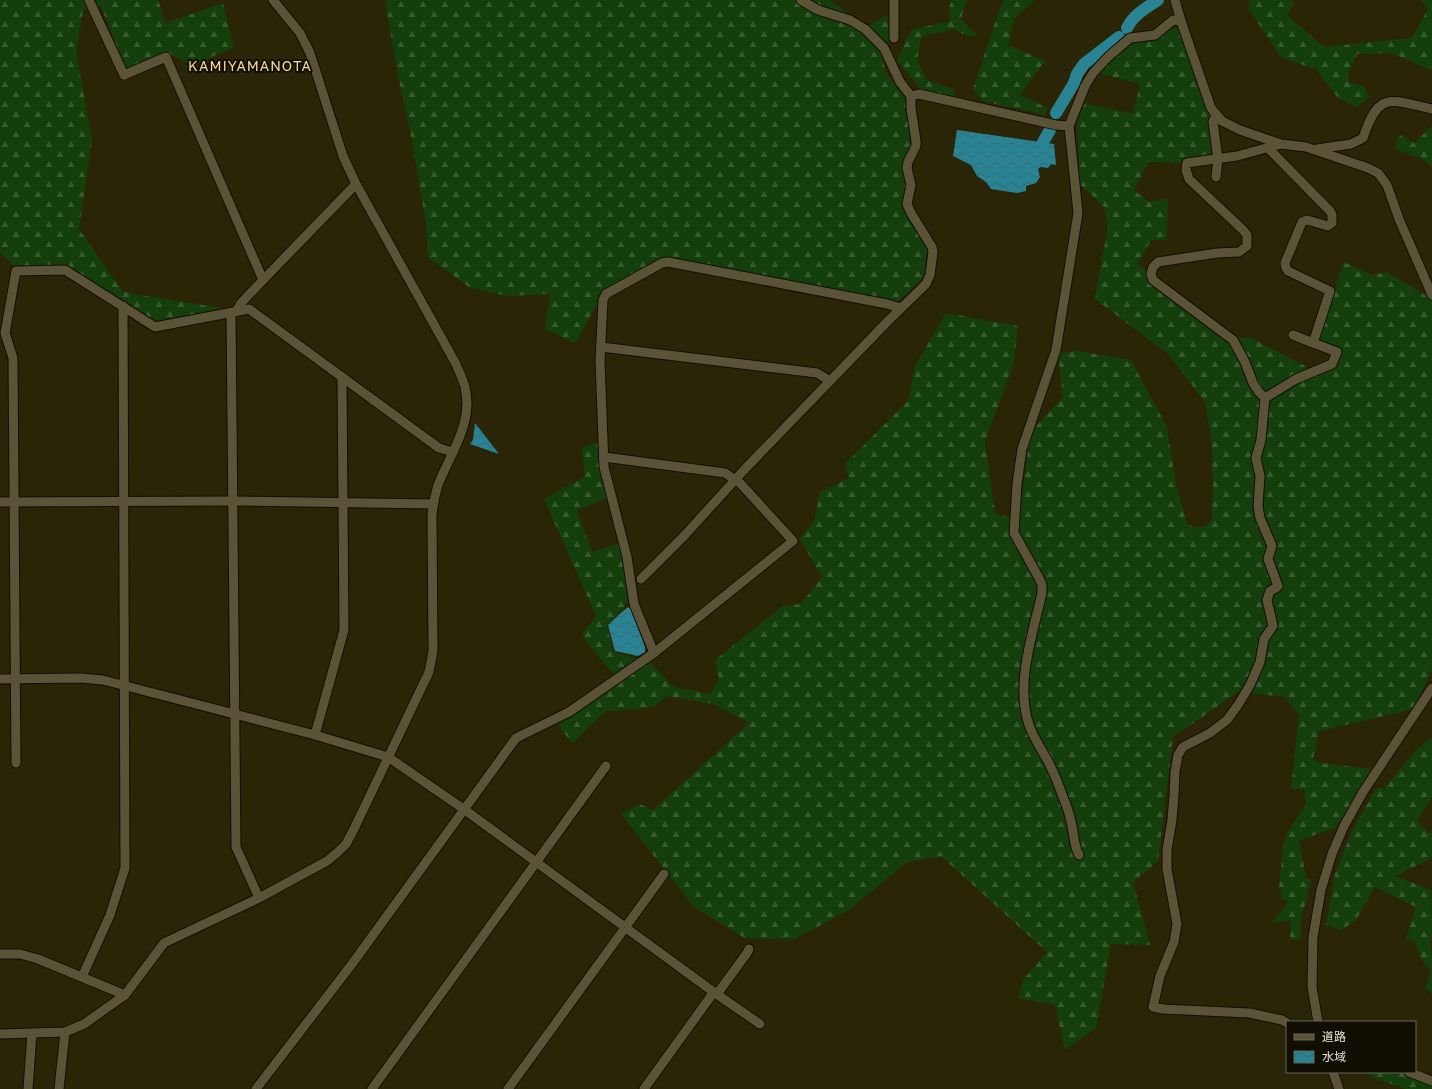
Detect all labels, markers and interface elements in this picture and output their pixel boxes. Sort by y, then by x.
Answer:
district label: KAMIYAMANOTA [188,57,312,74]
legend [1286,1021,1416,1073]
text: 道路 [1322,1029,1346,1044]
text: 水域 [1322,1049,1346,1064]

